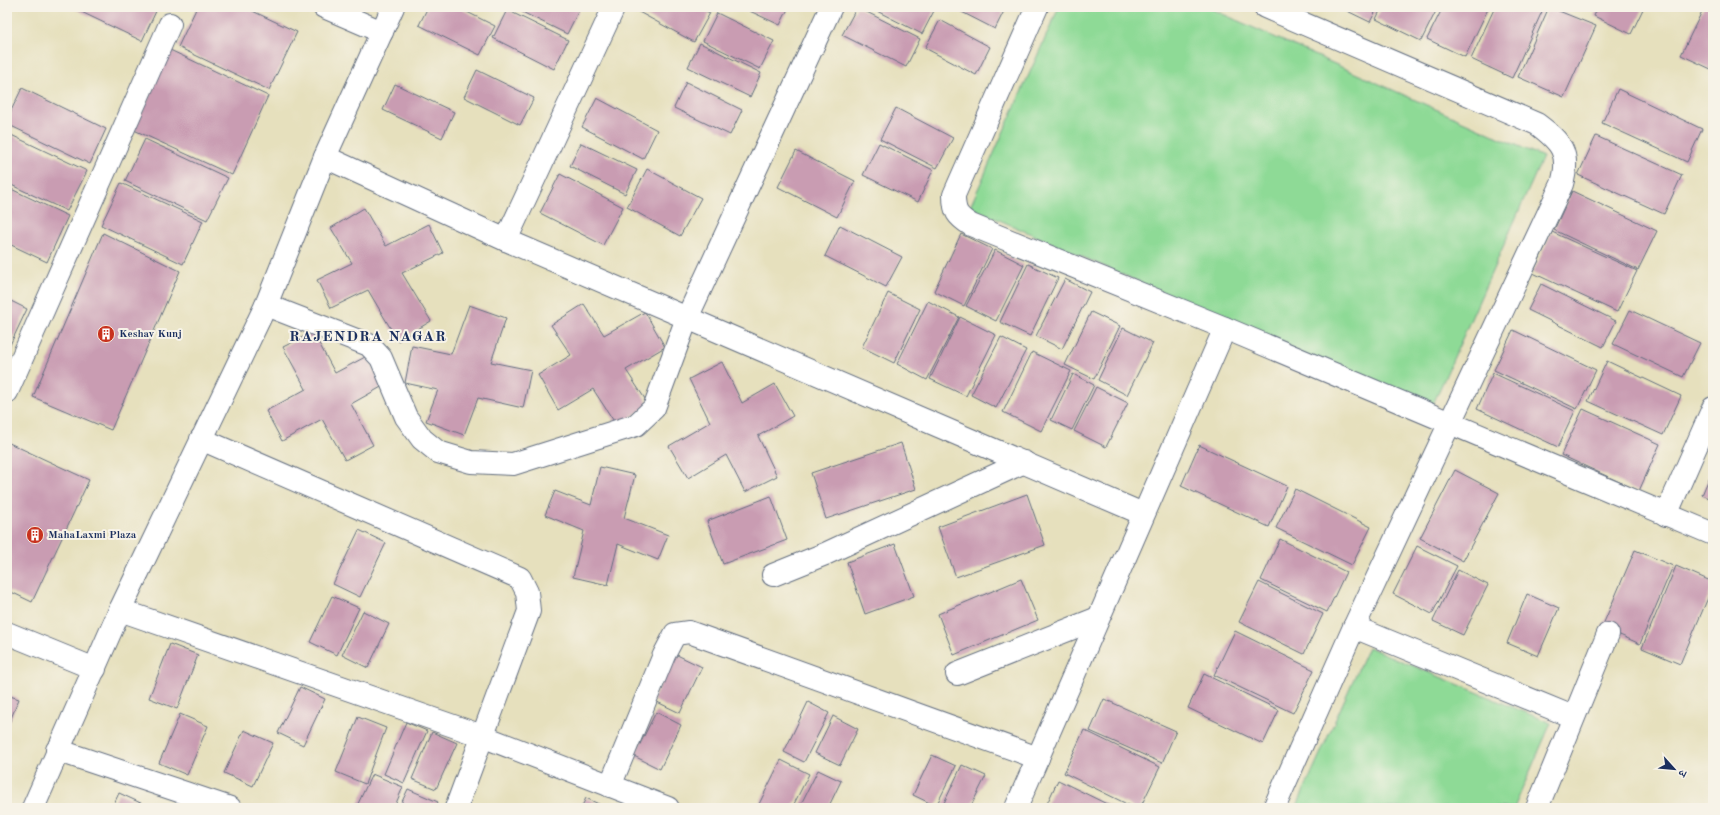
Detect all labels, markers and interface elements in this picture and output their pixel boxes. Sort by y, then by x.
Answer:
building icon: Keshav Kunj [96,324,116,344]
place label: Keshav Kunj [119,329,182,340]
district label: RAJENDRA NAGAR [289,330,447,345]
building icon: MahaLaxmi Plaza [25,525,45,545]
place label: MahaLaxmi Plaza [48,530,137,541]
north arrow [1654,749,1694,789]
text: उ [1675,767,1688,779]

